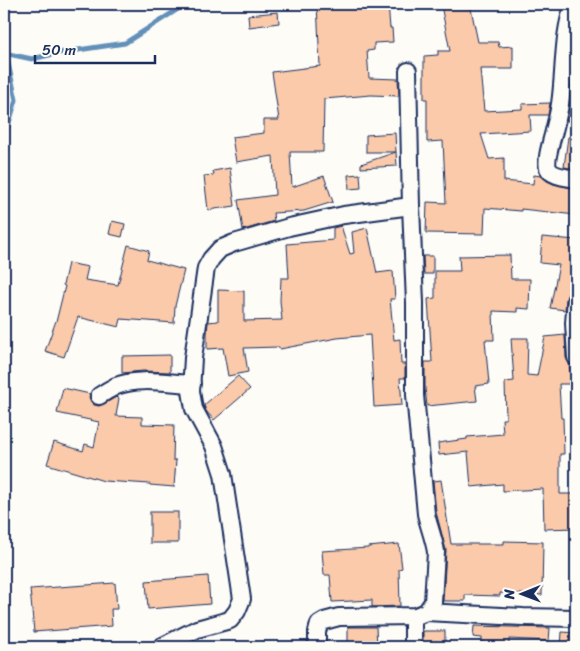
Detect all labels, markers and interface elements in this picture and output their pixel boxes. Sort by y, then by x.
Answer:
scale bar [35,32,155,64]
text: 50 m [42,37,77,63]
north arrow [498,568,548,618]
text: N [497,589,522,600]

